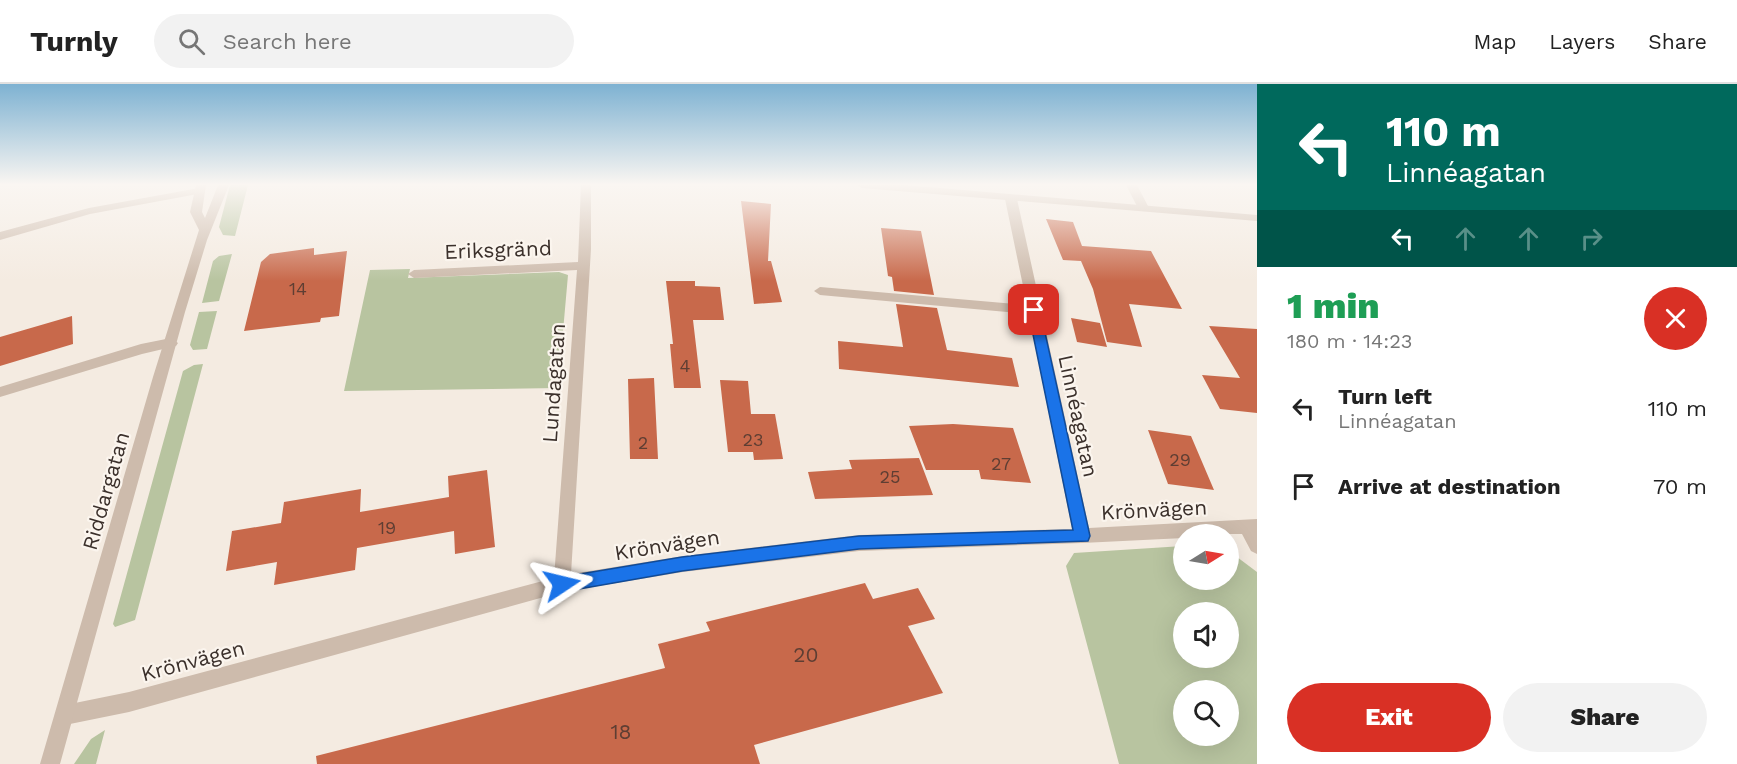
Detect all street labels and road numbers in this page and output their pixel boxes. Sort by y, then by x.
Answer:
street label: Eriksgränd [444,235,552,264]
street label: Lundagatan [537,322,570,444]
street label: Linnéagatan [1053,352,1104,479]
street label: Riddargatan [77,429,134,553]
street label: Krönvägen [1100,494,1208,525]
street label: Krönvägen [613,524,721,565]
street label: Krönvägen [138,635,247,686]

